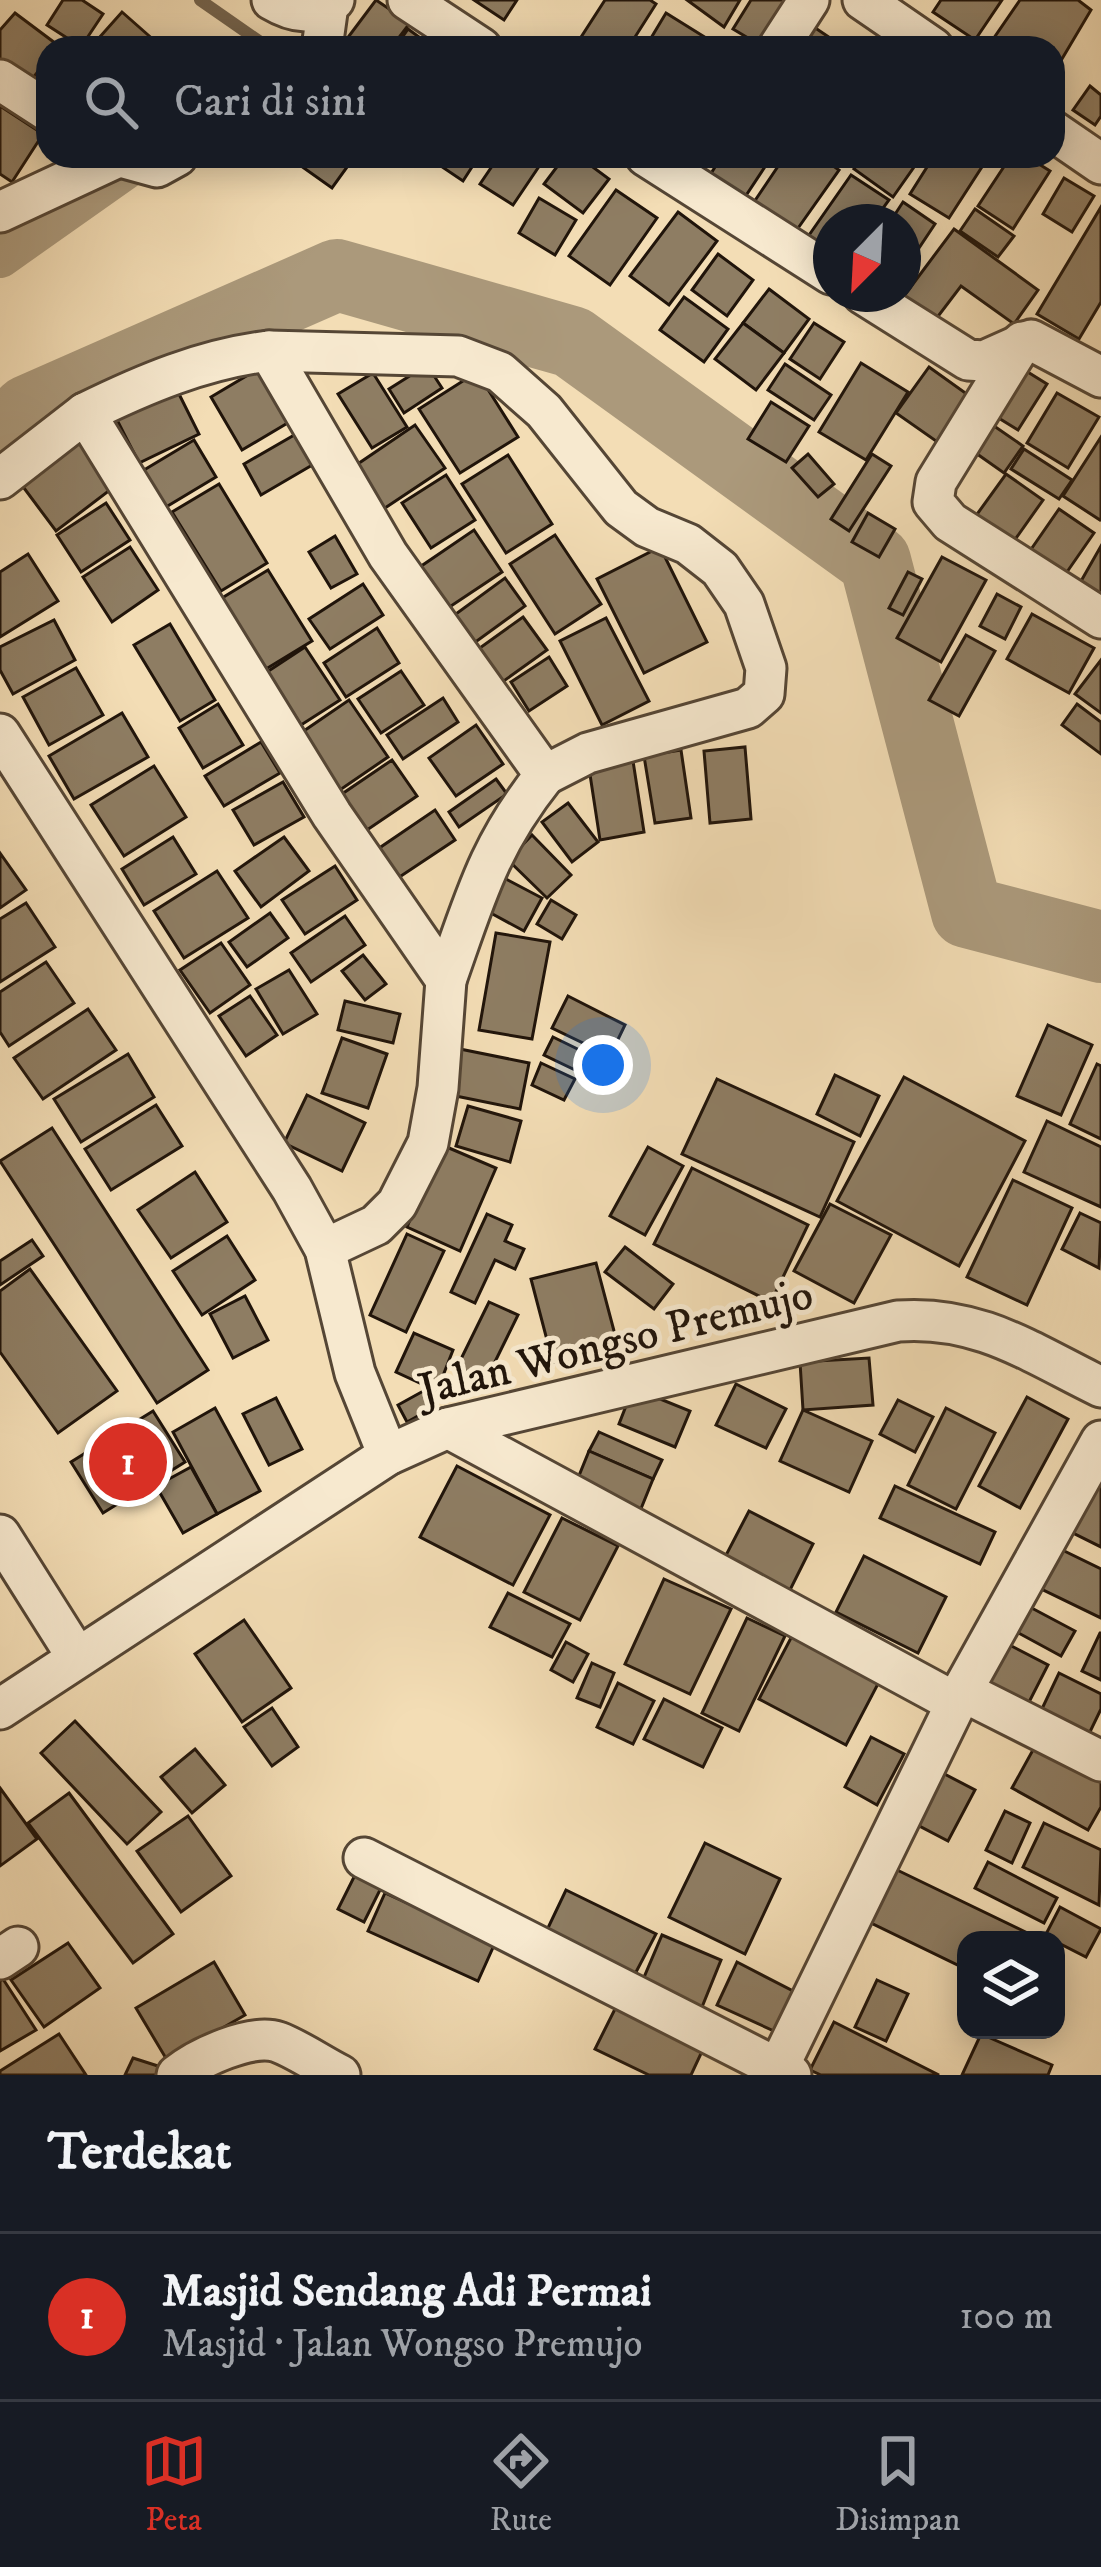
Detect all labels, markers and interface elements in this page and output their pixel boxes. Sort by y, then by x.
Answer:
search box [36,36,1065,168]
icon: search [78,69,144,135]
text: Cari di sini [174,74,366,130]
north arrow [813,204,921,312]
your location [573,1035,633,1095]
street label: Jalan Wongso Premujo [409,1267,819,1420]
pin: 1 [89,1417,167,1507]
map controls [957,1931,1065,2039]
button: layers [957,1931,1065,2039]
text: Terdekat [48,2121,231,2185]
text: Masjid Sendang Adi Permai [162,2264,652,2320]
text: 1 [80,2292,94,2341]
text: 100 m [959,2292,1053,2341]
text: Masjid · Jalan Wongso Premujo [162,2320,643,2369]
tab: Peta [141,2428,207,2541]
tab: Rute [488,2428,554,2541]
tab: Disimpan [835,2428,960,2541]

